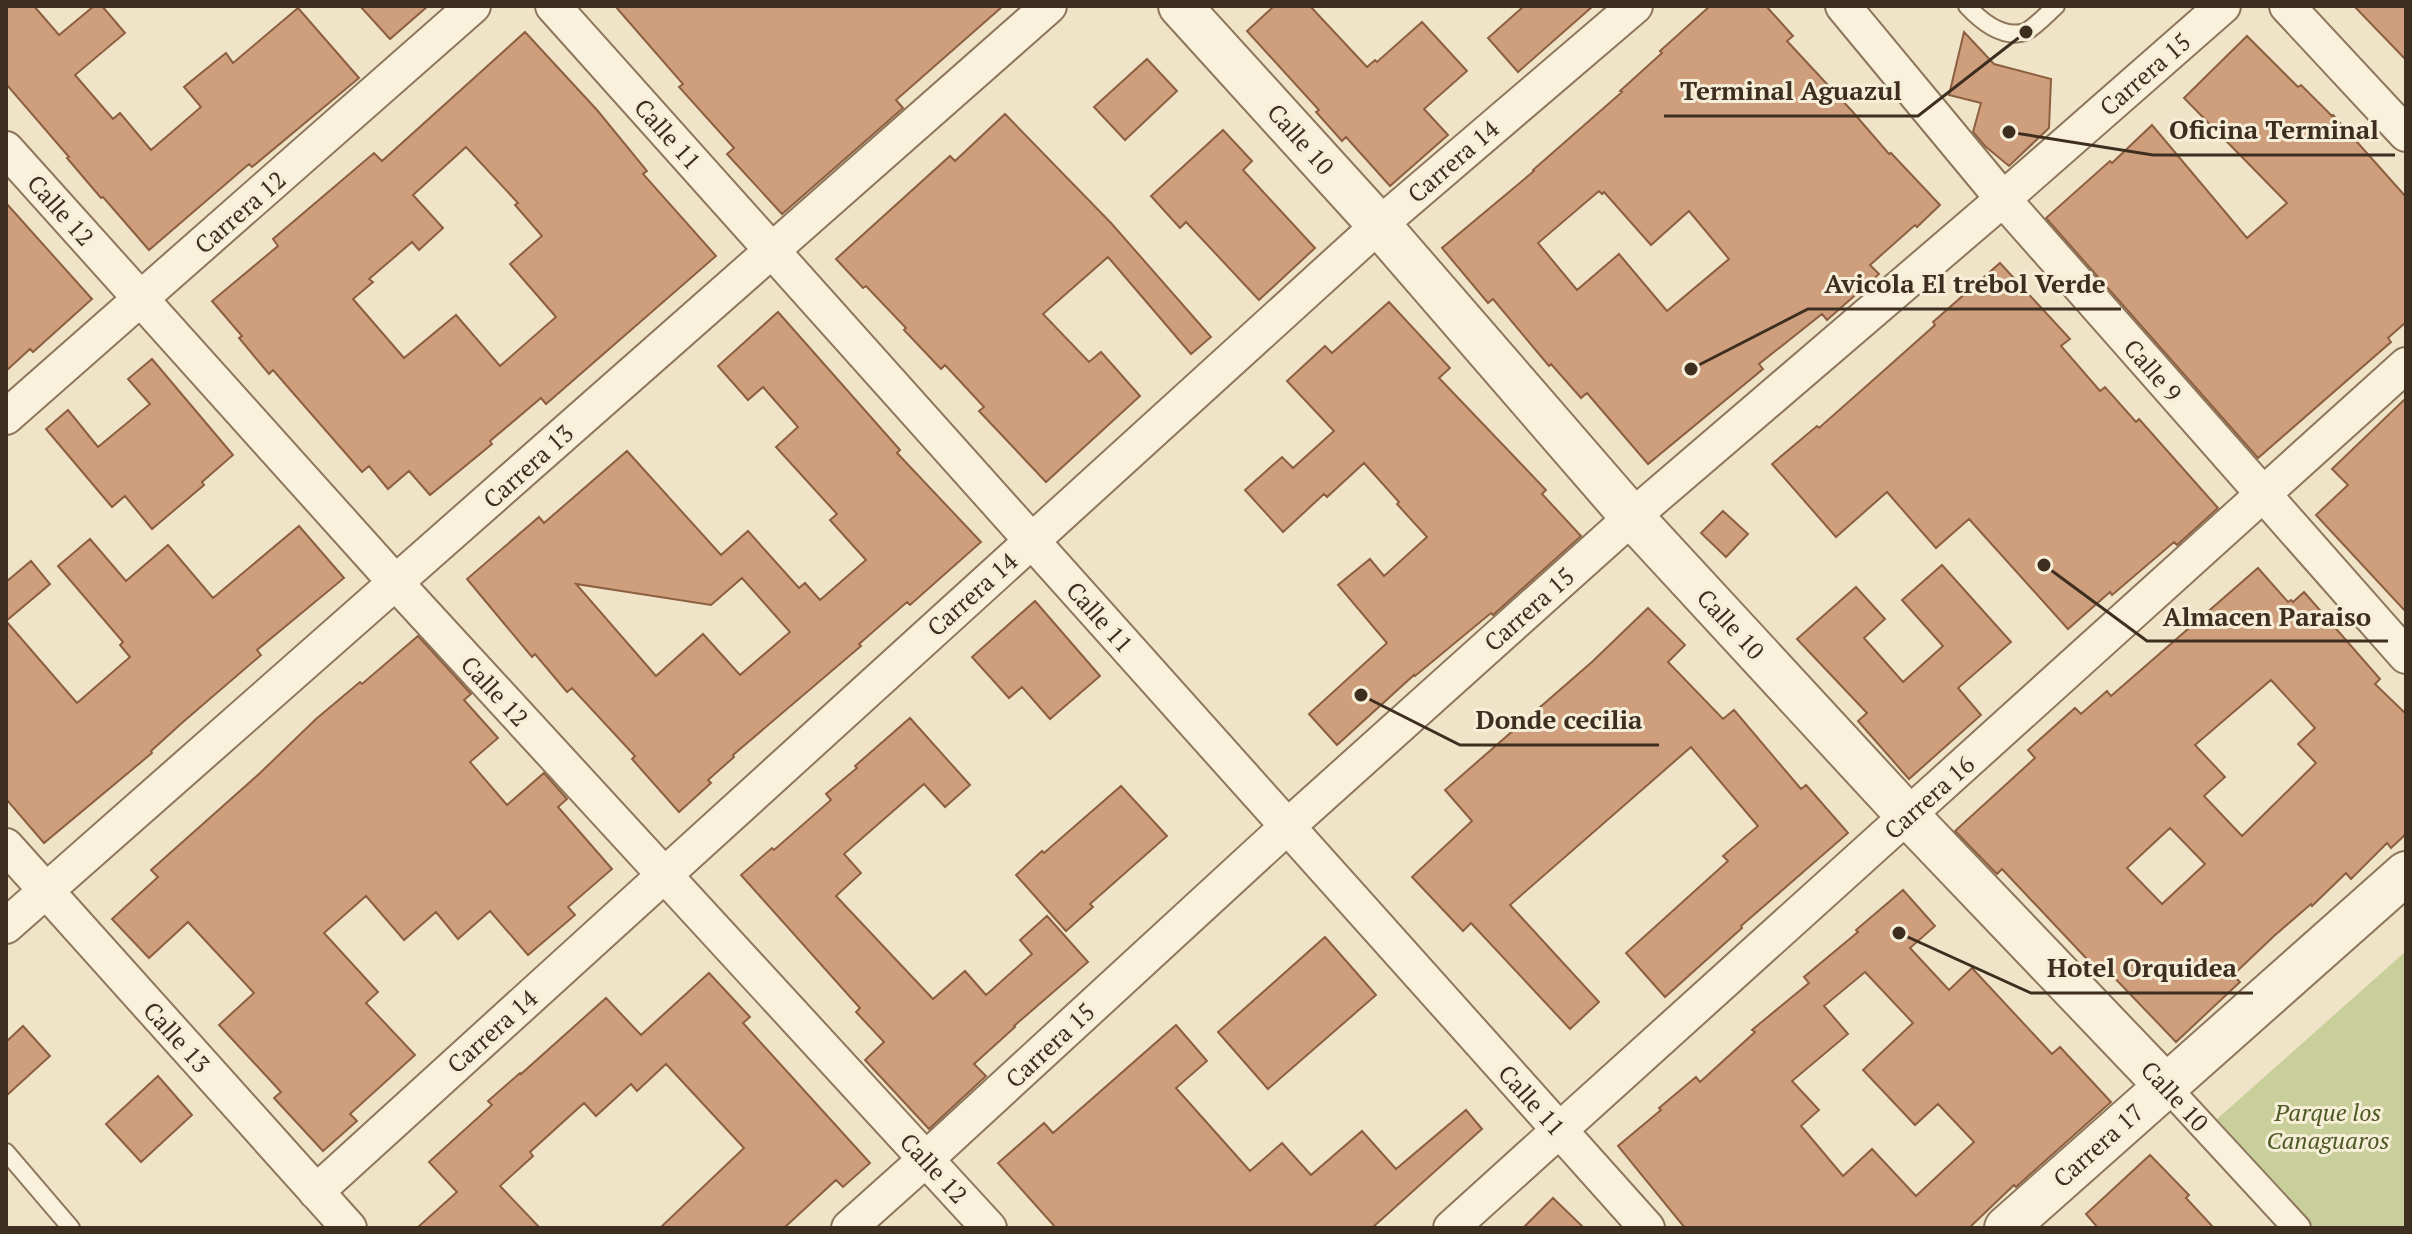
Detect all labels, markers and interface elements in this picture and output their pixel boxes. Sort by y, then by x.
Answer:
street label: Carrera 15 [2093,26,2197,122]
callout: Terminal Aguazul [1664,66,1918,116]
text: Terminal Aguazul [1680,73,1902,107]
street label: Calle 11 [627,92,709,176]
street label: Calle 10 [1260,97,1342,181]
callout: Oficina Terminal [2153,105,2395,155]
street label: Carrera 14 [1401,112,1505,209]
text: Oficina Terminal [2169,112,2379,146]
street label: Carrera 12 [188,164,292,260]
street label: Calle 12 [20,168,102,252]
callout: Avicola El trebol Verde [1808,259,2121,309]
text: Avicola El trebol Verde [1824,266,2106,300]
street label: Calle 9 [2117,332,2189,408]
street label: Carrera 13 [476,417,580,515]
street label: Carrera 14 [920,545,1024,643]
street label: Carrera 15 [1477,560,1581,658]
street label: Calle 11 [1059,575,1141,659]
street label: Calle 10 [1690,582,1772,666]
callout: Almacen Paraiso [2147,591,2388,641]
text: Almacen Paraiso [2163,599,2371,633]
street label: Calle 12 [454,649,536,733]
callout: Donde cecilia [1460,695,1659,745]
text: Donde cecilia [1476,702,1643,736]
street label: Carrera 16 [1877,748,1981,846]
callout: Hotel Orquidea [2031,943,2253,993]
text: Hotel Orquidea [2047,950,2238,984]
street label: Carrera 14 [440,982,544,1080]
street label: Calle 13 [136,995,218,1079]
street label: Carrera 15 [999,996,1101,1094]
street label: Calle 10 [2134,1054,2216,1138]
street label: Calle 11 [1491,1058,1573,1142]
street label: Carrera 17 [2046,1096,2150,1194]
park label: Parque los Canaguaros [2267,1096,2389,1156]
street label: Calle 12 [893,1126,975,1210]

